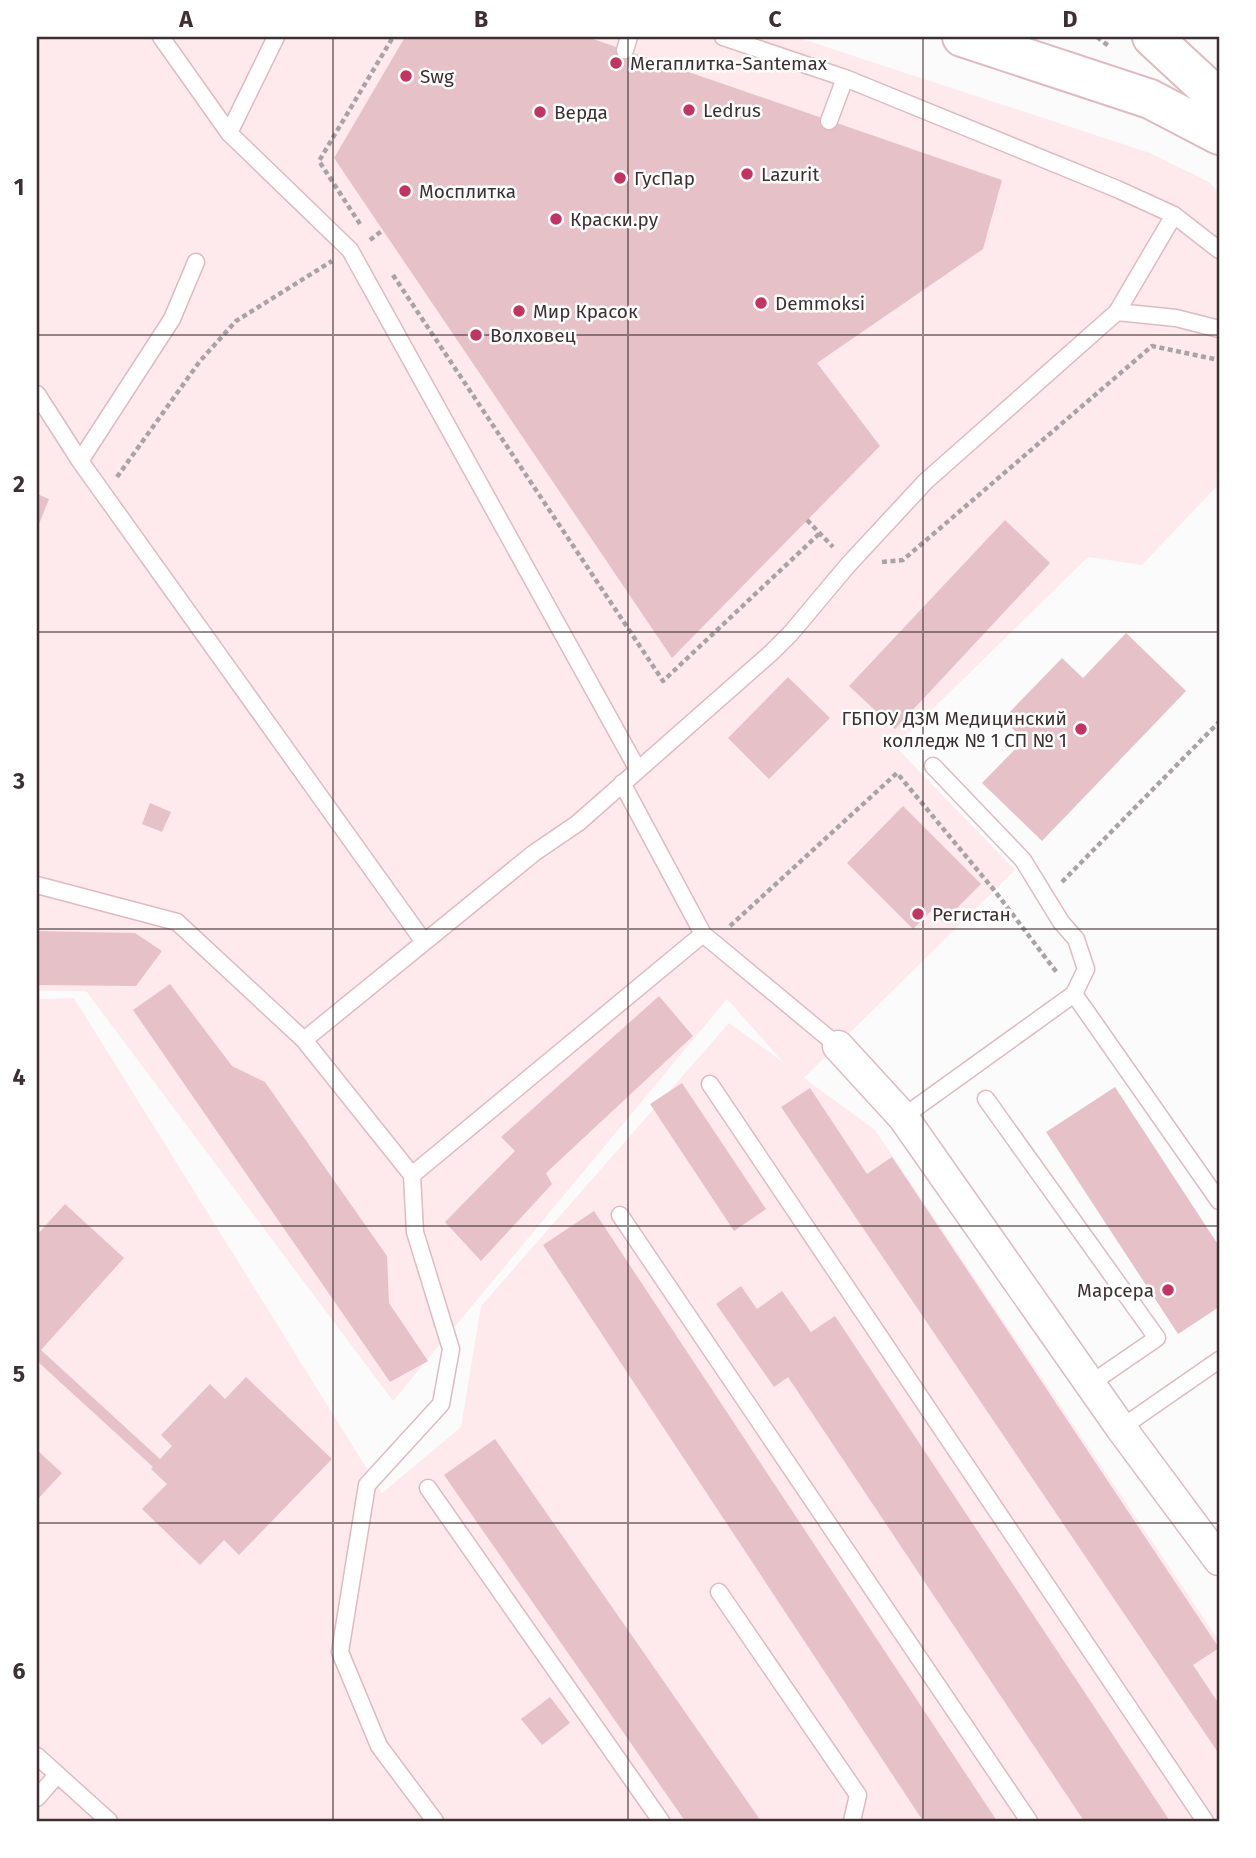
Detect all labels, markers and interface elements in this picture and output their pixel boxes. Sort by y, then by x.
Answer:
text: A [178,5,193,33]
text: B [474,5,488,33]
text: C [768,5,782,33]
text: D [1063,5,1078,33]
place label: Мегаплитка-Santemax [630,52,828,75]
marker: Мегаплитка-Santemax [608,55,624,71]
place label: Swg [420,65,454,88]
marker: Swg [398,68,414,84]
place label: Ledrus [703,99,761,122]
place label: Верда [554,101,608,124]
marker: Ledrus [681,102,697,118]
marker: Верда [532,104,548,120]
place label: Lazurit [761,163,819,186]
marker: Lazurit [739,166,755,182]
place label: ГусПар [634,167,695,190]
marker: ГусПар [612,170,628,186]
text: 1 [14,173,24,201]
place label: Мосплитка [419,180,516,203]
marker: Мосплитка [397,183,413,199]
place label: Краски.ру [570,208,659,231]
marker: Краски.ру [548,211,564,227]
place label: Demmoksi [775,292,865,315]
marker: Demmoksi [753,295,769,311]
place label: Мир Красок [533,300,638,323]
marker: Мир Красок [511,303,527,319]
place label: Волховец [490,324,576,347]
marker: Волховец [468,327,484,343]
text: 2 [13,470,25,498]
place label: ГБПОУ ДЗМ Медицинский колледж № 1 СП № 1 [841,707,1067,752]
marker: ГБПОУ ДЗМ Медицинский колледж № 1 СП № 1 [1073,721,1089,737]
text: 3 [12,767,25,795]
place label: Регистан [932,903,1011,926]
marker: Регистан [910,906,926,922]
text: 4 [13,1063,26,1091]
place label: Марсера [1077,1279,1154,1302]
marker: Марсера [1160,1282,1176,1298]
text: 5 [13,1360,25,1388]
text: 6 [13,1657,26,1685]

